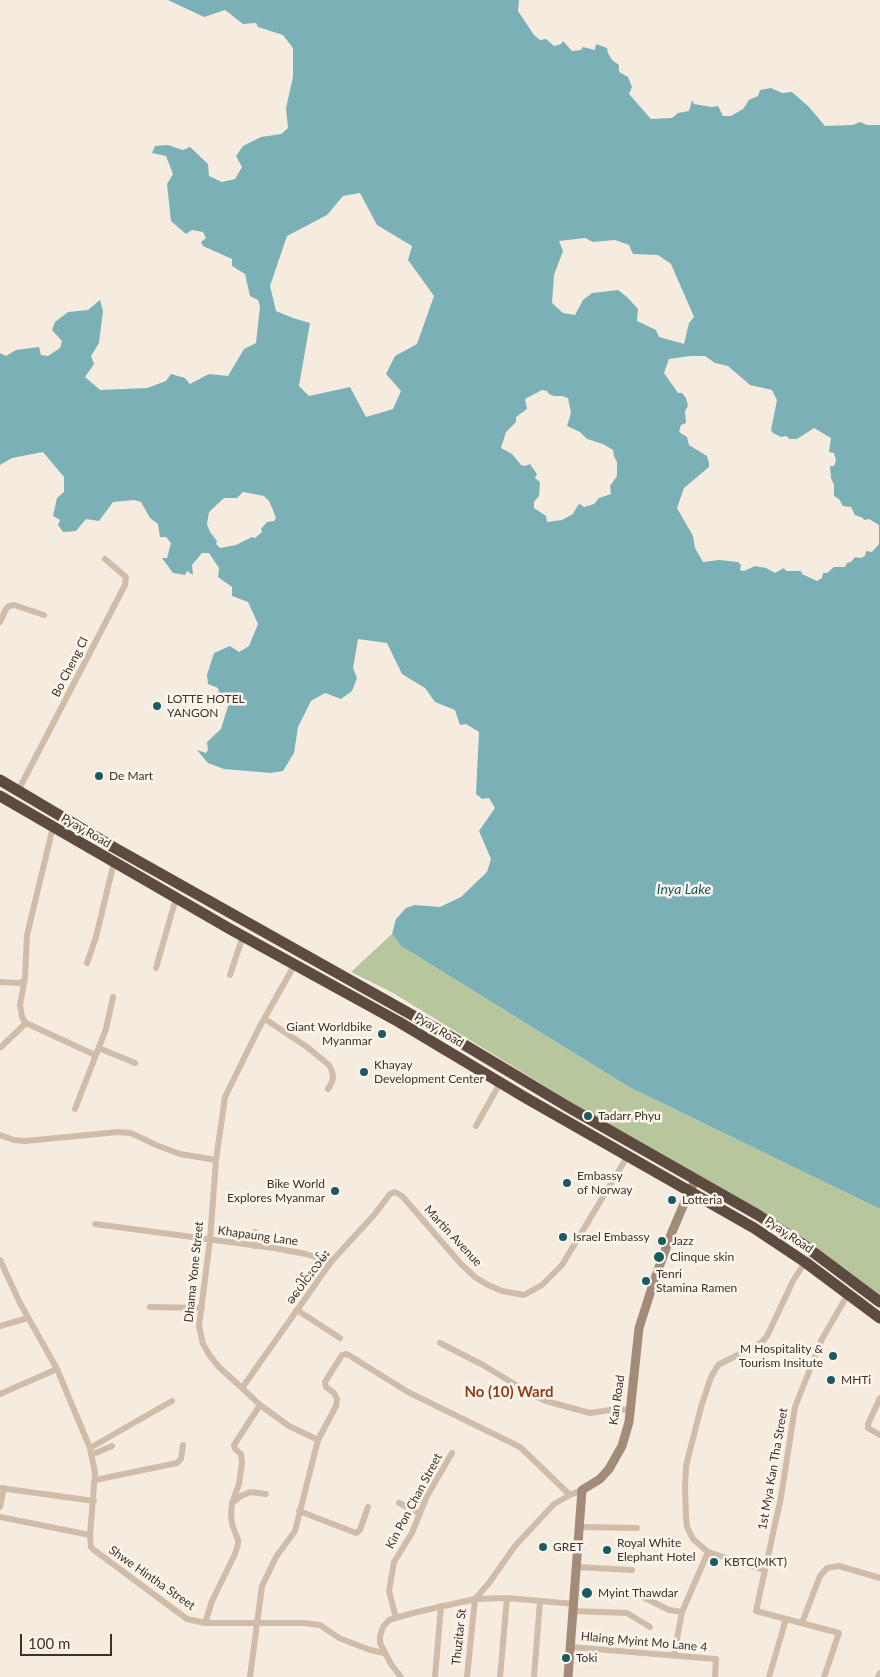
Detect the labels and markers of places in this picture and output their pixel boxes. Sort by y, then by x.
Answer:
place label: LOTTE HOTEL YANGON [167,692,245,720]
marker: LOTTE HOTEL YANGON [151,700,163,712]
place label: De Mart [109,769,153,783]
marker: De Mart [93,770,105,782]
place label: Giant Worldbike Myanmar [286,1020,372,1048]
marker: Giant Worldbike Myanmar [376,1028,388,1040]
place label: Khayay Development Center [374,1058,484,1086]
marker: Khayay Development Center [358,1066,370,1078]
place label: Tadarr Phyu [598,1109,661,1123]
marker: Tadarr Phyu [582,1110,594,1122]
place label: Embassy of Norway [577,1169,632,1197]
place label: Bike World Explores Myanmar [227,1177,325,1205]
marker: Embassy of Norway [561,1177,573,1189]
marker: Bike World Explores Myanmar [329,1185,341,1197]
place label: Lotteria [682,1193,722,1207]
marker: Lotteria [666,1194,678,1206]
place label: Israel Embassy [573,1230,650,1244]
marker: Israel Embassy [557,1231,569,1243]
place label: Jazz [672,1234,694,1248]
marker: Jazz [656,1235,668,1247]
marker: Clinque skin [652,1250,666,1264]
place label: Clinque skin [670,1250,734,1264]
place label: Tenri Stamina Ramen [656,1267,737,1295]
marker: Tenri Stamina Ramen [640,1275,652,1287]
place label: M Hospitality & Tourism Insitute [739,1342,823,1370]
marker: M Hospitality & Tourism Insitute [827,1350,839,1362]
place label: MHTi [841,1373,871,1387]
marker: MHTi [825,1374,837,1386]
place label: Royal White Elephant Hotel [617,1536,696,1564]
place label: GRET [553,1540,583,1554]
marker: GRET [537,1541,549,1553]
marker: Royal White Elephant Hotel [601,1544,613,1556]
place label: KBTC(MKT) [724,1555,787,1569]
marker: KBTC(MKT) [708,1556,720,1568]
marker: Myint Thawdar [580,1586,594,1600]
place label: Myint Thawdar [598,1586,678,1600]
place label: Toki [576,1651,597,1665]
marker: Toki [560,1652,572,1664]

